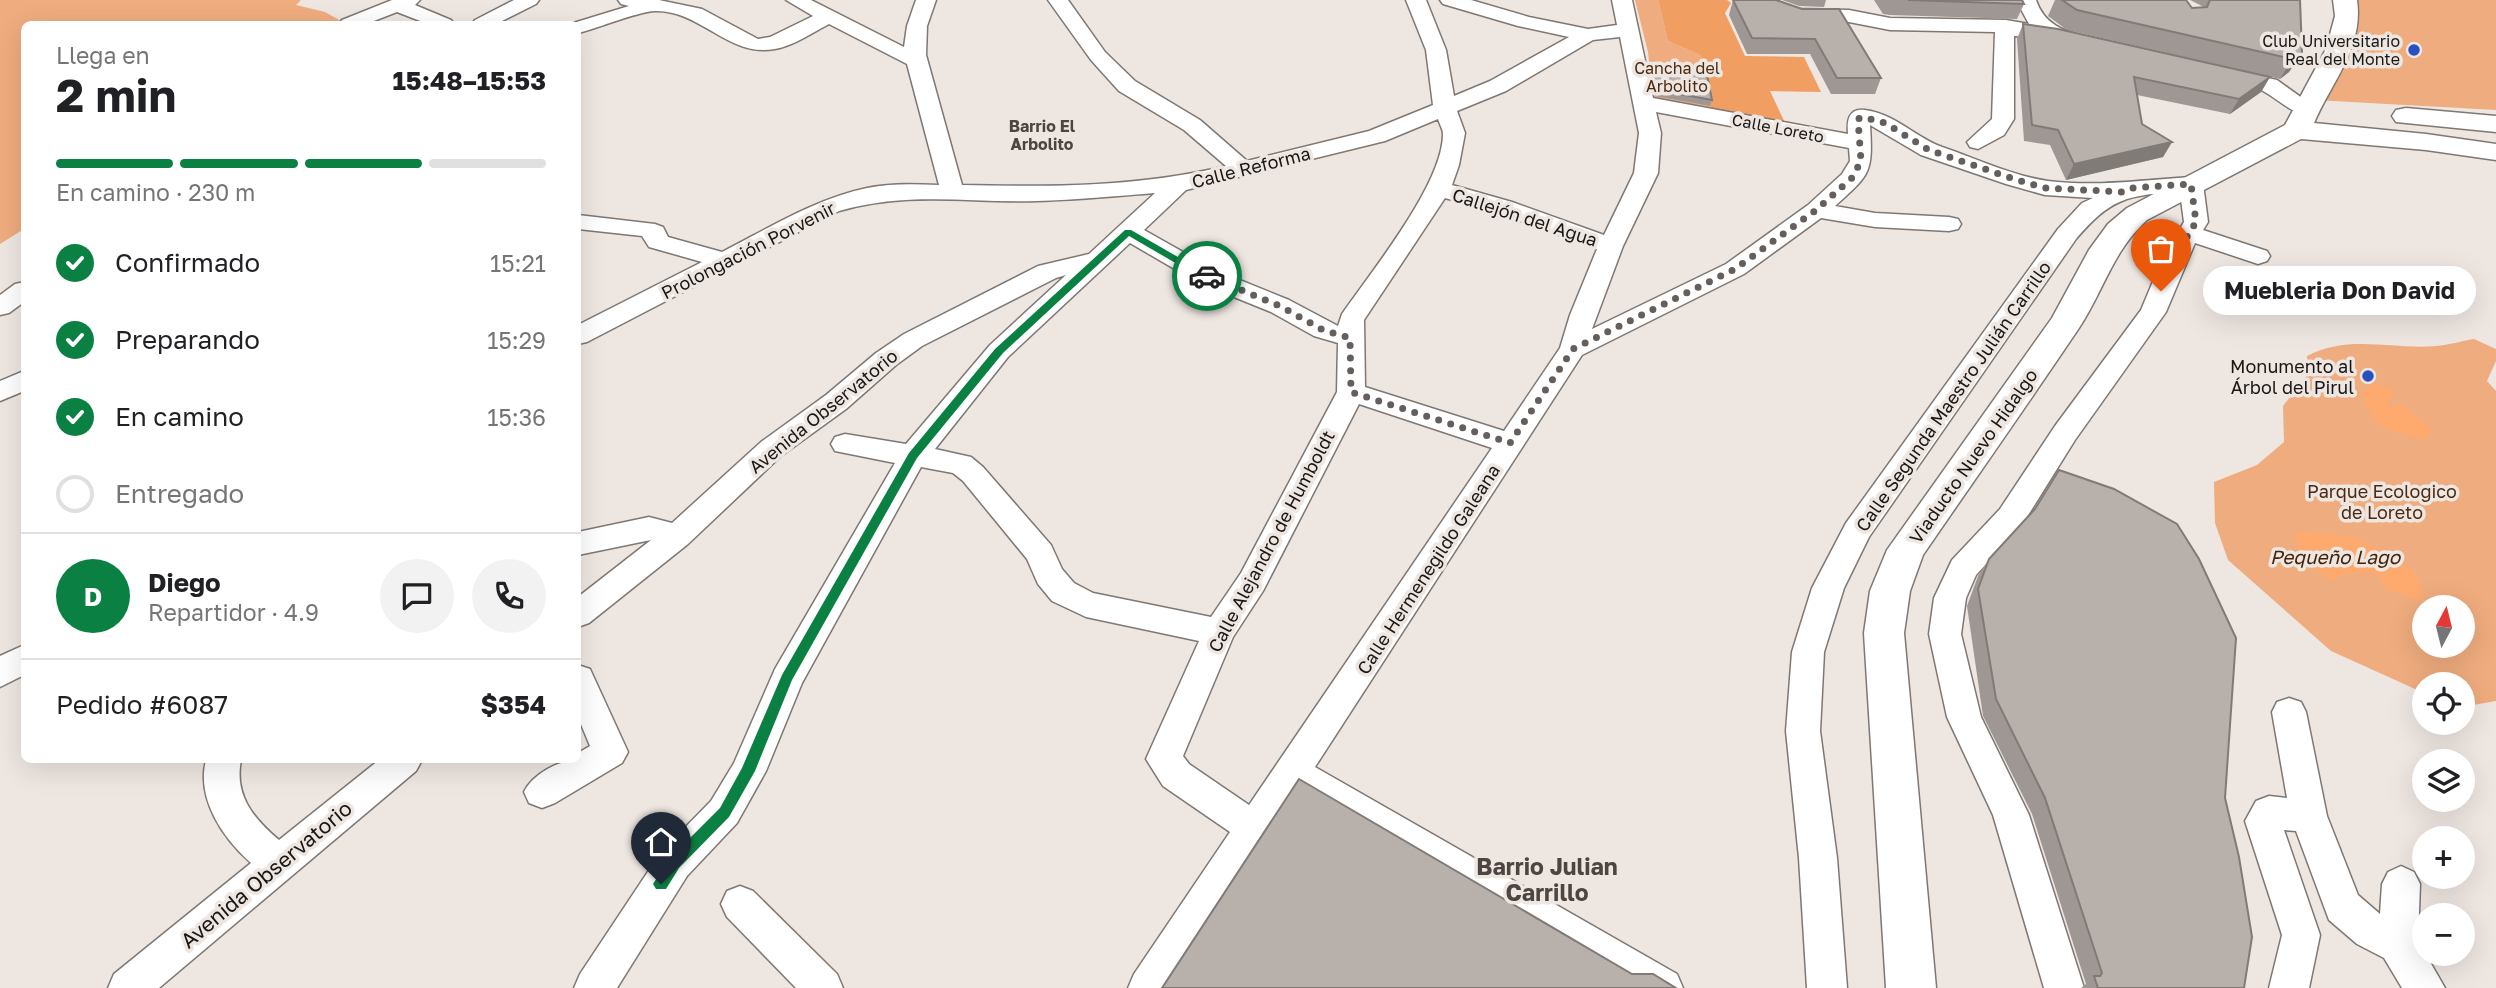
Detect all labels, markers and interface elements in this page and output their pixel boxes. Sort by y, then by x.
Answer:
place label: Club Universitario Real del Monte [2262,31,2400,69]
text: Llega en [56,41,150,69]
marker: Club Universitario Real del Monte [2406,42,2422,58]
park label: Cancha del Arbolito [1634,58,1720,96]
text: 15:48–15:53 [392,65,546,96]
text: 2 min [56,67,176,122]
street label: Calle Loreto [1730,109,1826,147]
district label: Barrio El Arbolito [1009,116,1076,154]
street label: Calle Reforma [1189,142,1313,192]
text: En camino · 230 m [56,178,255,206]
street label: Callejón del Agua [1450,183,1600,251]
street label: Prolongación Porvenir [657,197,839,303]
pin [2131,219,2191,291]
icon: bag [2142,230,2180,268]
courier [1172,241,1242,311]
icon: check [56,244,94,282]
text: Confirmado [115,247,260,278]
text: 15:21 [490,249,546,277]
icon: car [1188,257,1226,295]
street label: Calle Segunda Maestro Julián Carrillo [1851,257,2055,535]
callout: Muebleria Don David [2203,266,2476,316]
text: Muebleria Don David [2224,276,2455,304]
icon: check [56,321,94,359]
text: Preparando [115,324,260,355]
text: 15:29 [487,326,546,354]
street label: Avenida Observatorio [744,344,902,478]
place label: Monumento al Árbol del Pirul [2230,355,2354,398]
street label: Viaducto Nuevo Hidalgo [1904,364,2042,548]
marker: Monumento al Árbol del Pirul [2360,368,2376,384]
icon: check [56,398,94,436]
text: En camino [115,401,244,432]
text: 15:36 [487,403,546,431]
street label: Calle Alejandro de Humboldt [1203,426,1339,656]
street label: Calle Hermenegildo Galeana [1352,460,1504,678]
text: Entregado [115,478,244,509]
park label: Parque Ecologico de Loreto [2307,480,2457,523]
water label: Pequeño Lago [2270,545,2402,568]
button: chat [380,559,454,633]
button: phone [472,559,546,633]
text: Diego [148,567,221,598]
text: D [84,581,102,612]
north arrow [2412,595,2474,658]
map controls [2412,595,2475,966]
text: Repartidor · 4.9 [148,598,319,626]
button: locate [2412,672,2475,735]
text: Pedido #6087 [56,689,228,720]
text: $354 [481,689,546,720]
button: layers [2412,749,2475,812]
street label: Avenida Observatorio [175,795,357,953]
pin [631,812,691,884]
icon: home [642,823,680,861]
button: + [2412,826,2475,889]
district label: Barrio Julian Carrillo [1476,852,1618,906]
button: − [2412,903,2475,966]

